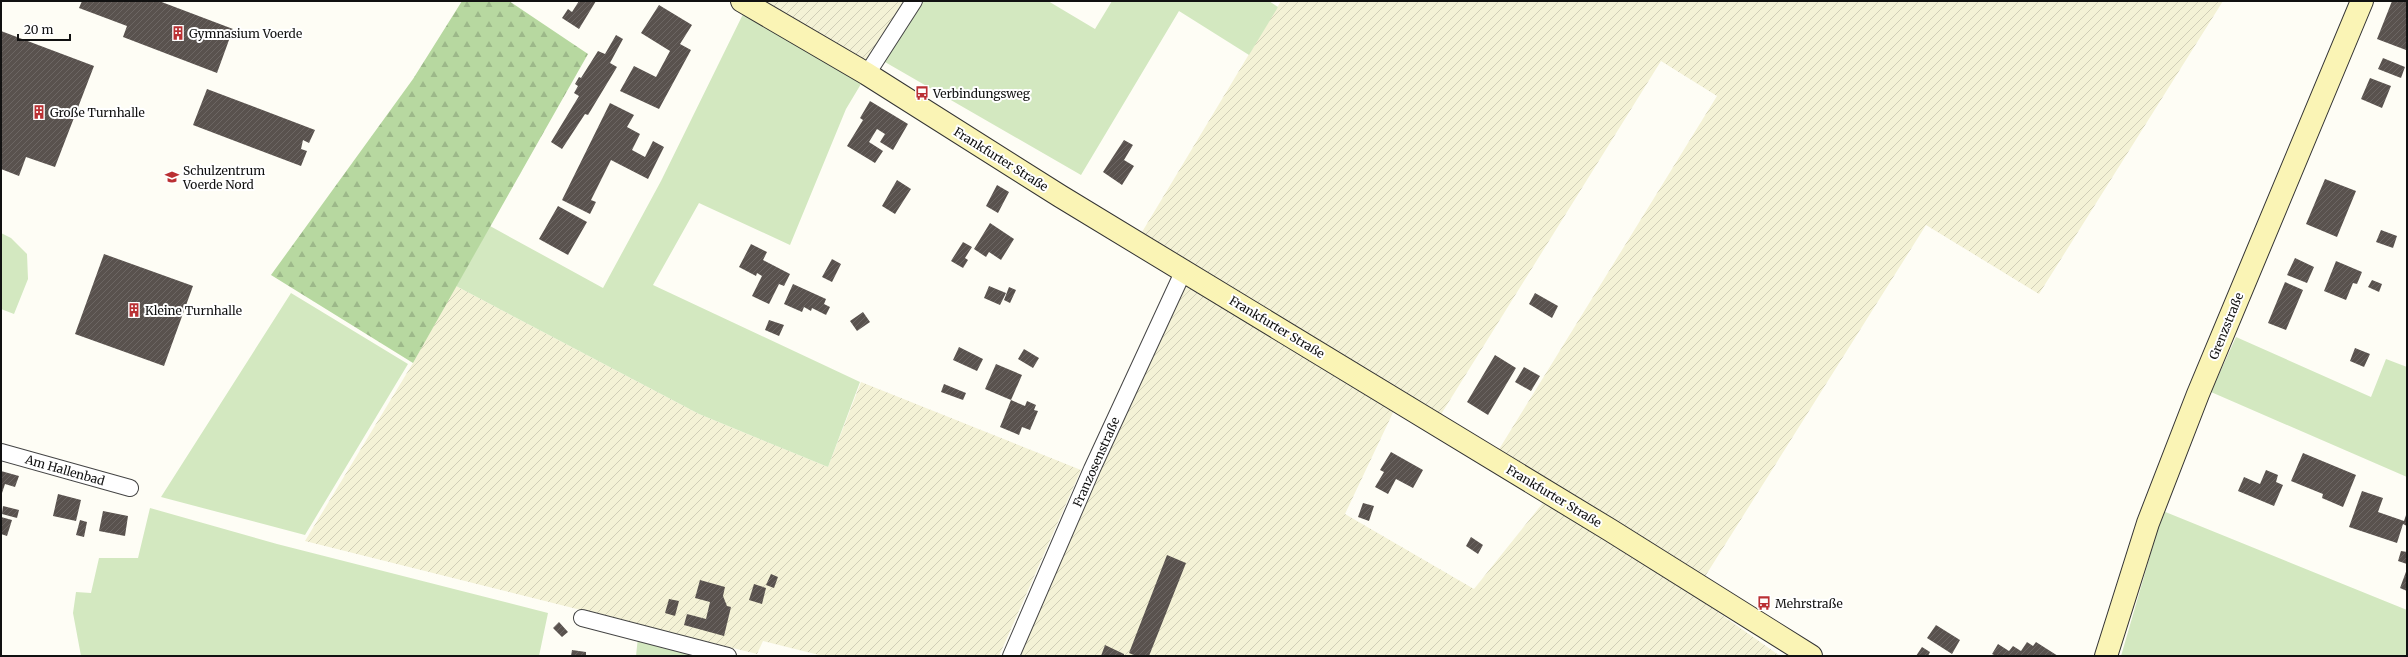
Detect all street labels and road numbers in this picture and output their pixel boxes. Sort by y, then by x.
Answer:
street label: Frankfurter Straße [951,124,1051,194]
street label: Grenzstraße [2206,290,2246,362]
street label: Frankfurter Straße [1227,293,1327,361]
street label: Franzosenstraße [1069,415,1123,509]
street label: Am Hallenbad [23,451,106,488]
street label: Frankfurter Straße [1504,462,1604,530]

